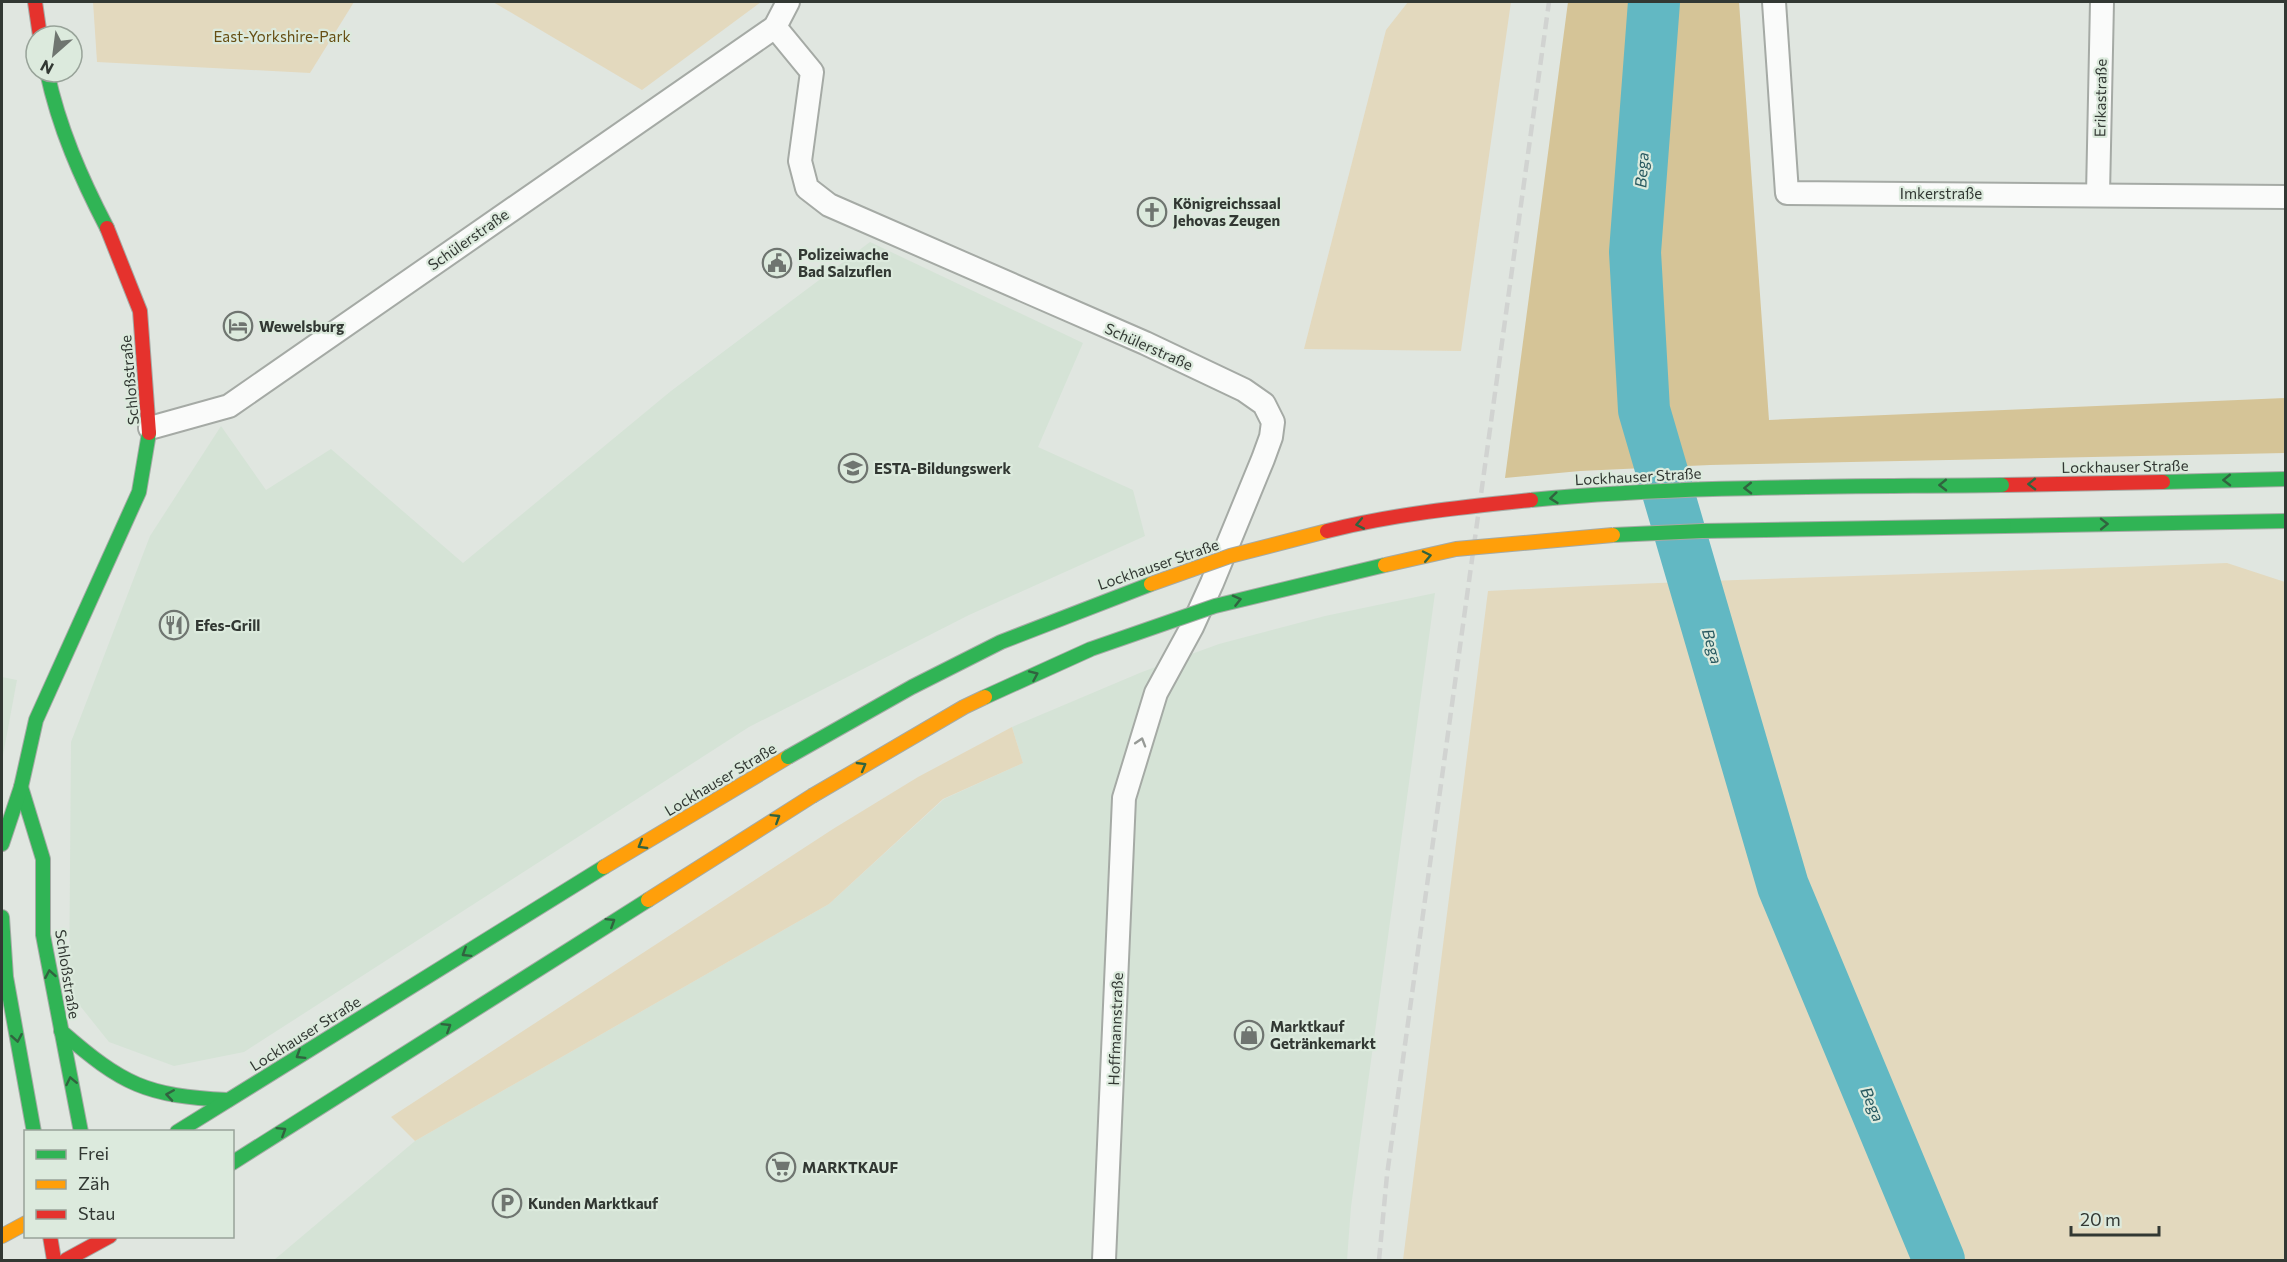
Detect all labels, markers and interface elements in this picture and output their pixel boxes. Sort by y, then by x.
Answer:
north arrow [24,24,84,84]
park label: East-Yorkshire-Park [213,27,351,45]
text: N [37,56,56,79]
street label: Erikastraße [2090,59,2110,137]
water label: Bega [1630,152,1652,188]
street label: Imkerstraße [1900,184,1982,202]
place label: Königreichssaal Jehovas Zeugen [1173,194,1281,229]
church icon: Königreichssaal Jehovas Zeugen [1136,196,1168,228]
street label: Schülerstraße [424,205,512,273]
place label: Polizeiwache Bad Salzuflen [798,245,892,280]
public building icon: Polizeiwache Bad Salzuflen [761,247,793,279]
hotel icon: Wewelsburg [222,310,254,342]
place label: Wewelsburg [259,317,344,335]
street label: Schülerstraße [1102,319,1196,373]
street label: Schloßstraße [116,334,142,426]
school or university icon: ESTA-Bildungswerk [837,452,869,484]
street label: Lockhauser Straße [2061,456,2189,476]
place label: ESTA-Bildungswerk [874,459,1012,477]
street label: Lockhauser Straße [1574,464,1702,488]
one-way arrow [2223,474,2232,486]
one-way arrow [2028,478,2037,490]
one-way arrow [1939,479,1948,491]
one-way arrow [1744,482,1753,494]
one-way arrow [1549,491,1558,504]
one-way arrow [1356,517,1365,529]
one-way arrow [2100,518,2109,530]
street label: Lockhauser Straße [1095,535,1221,593]
one-way arrow [1421,550,1431,563]
one-way arrow [1232,595,1242,608]
restaurant icon: Efes-Grill [158,609,190,641]
place label: Efes-Grill [195,616,260,634]
water label: Bega [1699,626,1727,666]
one-way arrow [1028,671,1039,683]
one-way arrow [1134,737,1146,748]
street label: Lockhauser Straße [661,739,779,819]
one-way arrow [856,762,866,773]
one-way arrow [769,814,780,825]
one-way arrow [638,837,648,849]
one-way arrow [605,918,615,930]
street label: Schloßstraße [52,928,84,1020]
one-way arrow [461,945,472,956]
one-way arrow [45,969,57,979]
street label: Hoffmannstraße [1104,972,1126,1086]
street label: Lockhauser Straße [246,992,364,1074]
place label: Marktkauf Getränkemarkt [1270,1017,1376,1052]
shop icon: Marktkauf Getränkemarkt [1233,1019,1265,1051]
one-way arrow [440,1023,451,1034]
one-way arrow [10,1032,23,1042]
one-way arrow [296,1048,306,1060]
one-way arrow [65,1077,78,1087]
water label: Bega [1857,1084,1889,1124]
one-way arrow [165,1090,175,1102]
one-way arrow [276,1127,286,1139]
legend [24,1130,234,1238]
text: Frei [78,1142,109,1164]
supermarket icon: MARKTKAUF [765,1151,797,1183]
place label: MARKTKAUF [802,1158,898,1176]
text: Zäh [78,1172,110,1194]
parking icon: Kunden Marktkauf [491,1187,523,1219]
place label: Kunden Marktkauf [528,1194,659,1212]
scale bar [2071,1199,2160,1237]
text: Stau [78,1202,115,1224]
text: 20 m [2080,1208,2121,1230]

